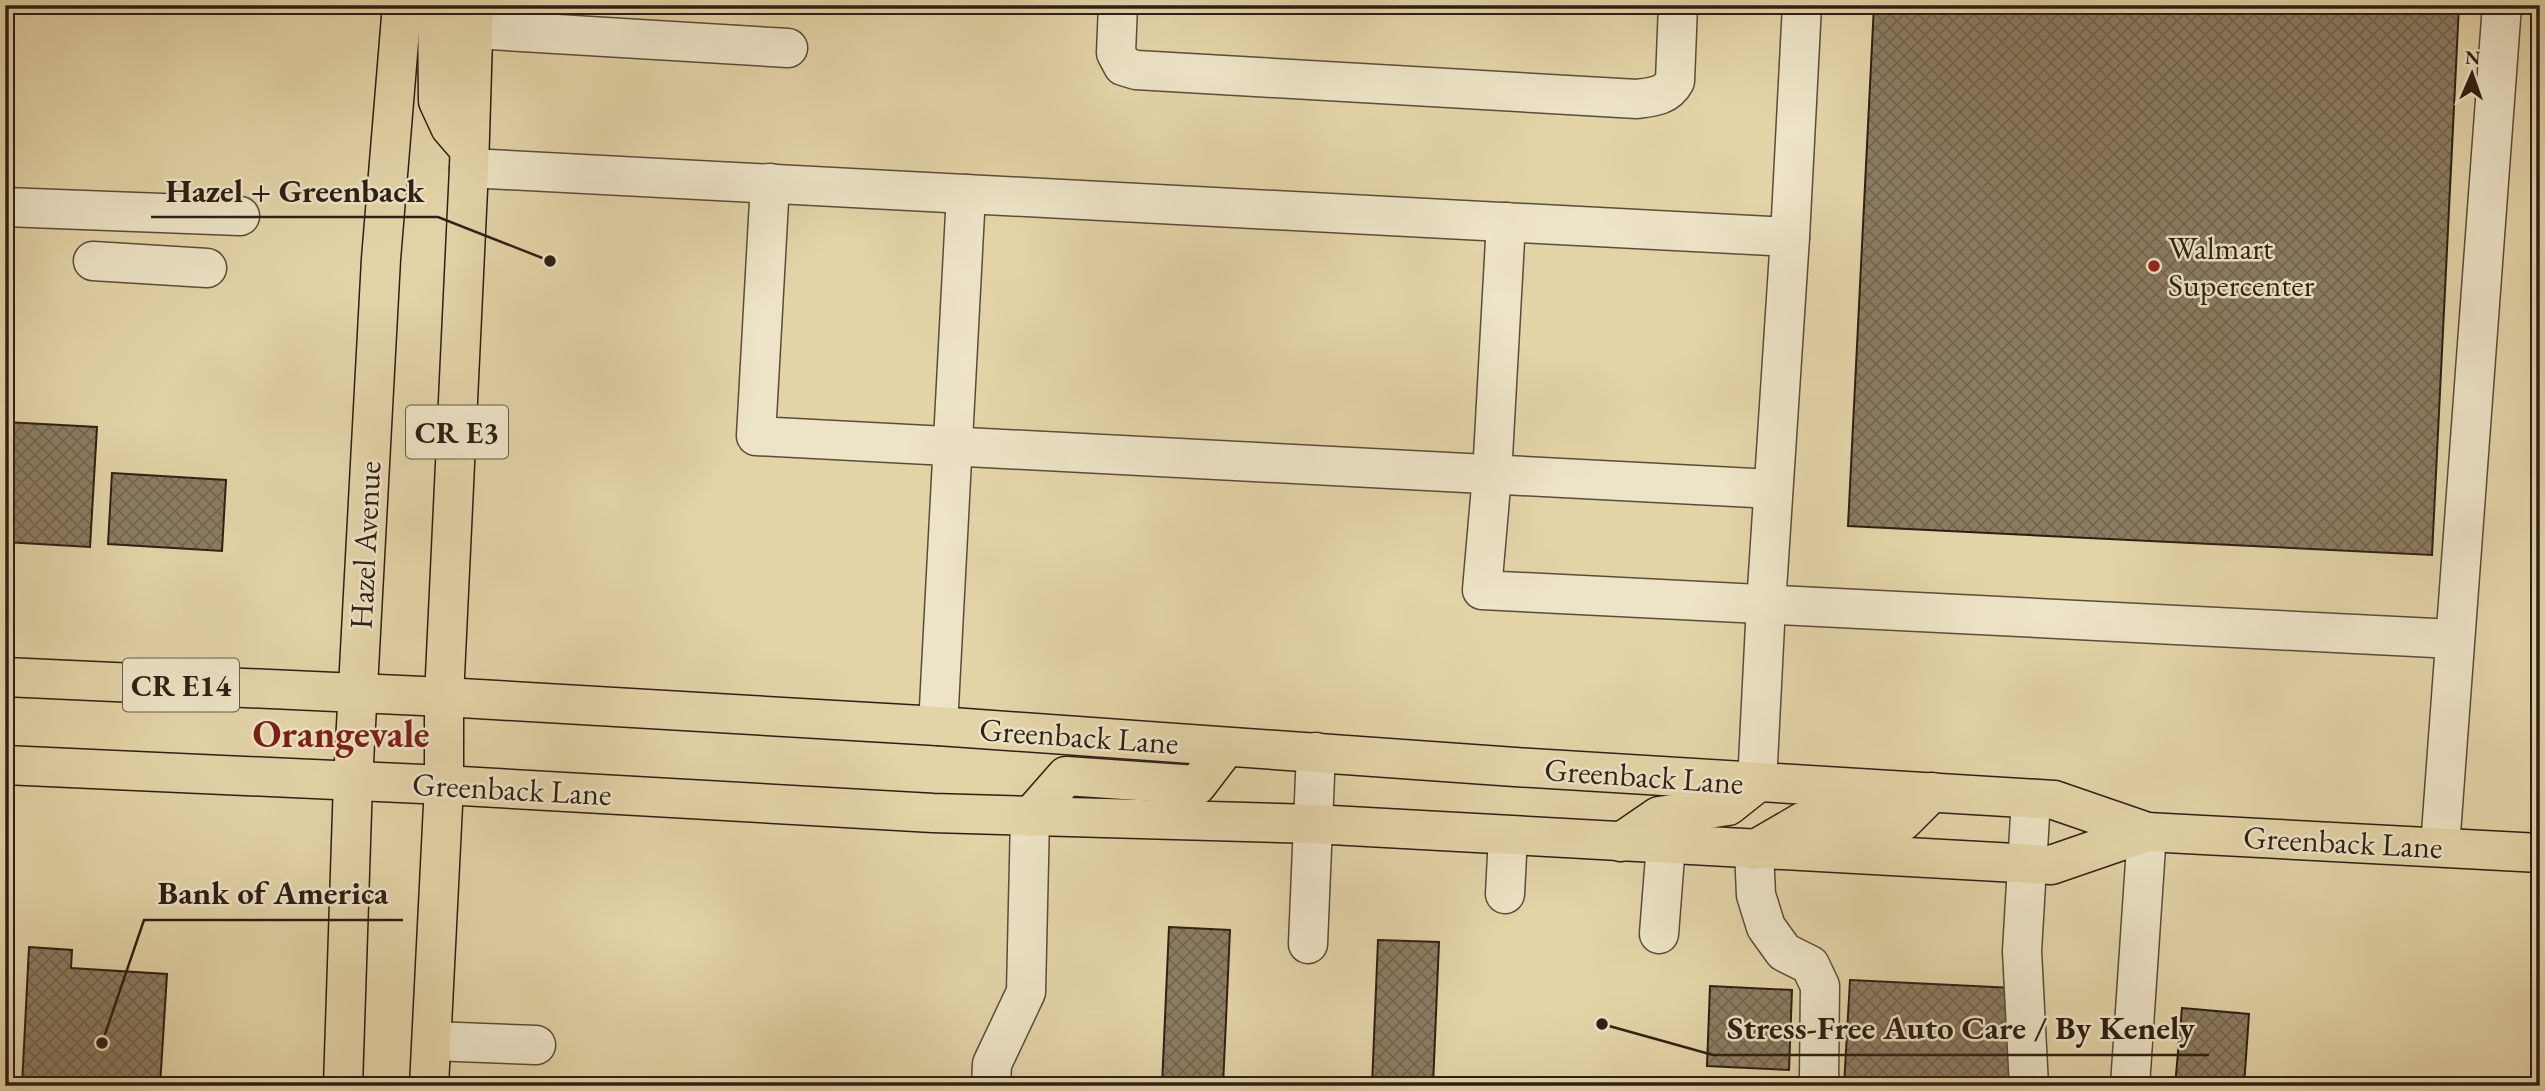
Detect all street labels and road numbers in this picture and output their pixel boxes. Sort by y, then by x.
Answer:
road number: CR E3 [406,406,508,458]
street label: Hazel Avenue [340,460,390,630]
road number: CR E14 [123,658,239,712]
street label: Greenback Lane [978,708,1180,764]
street label: Greenback Lane [1543,748,1745,804]
street label: Greenback Lane [411,763,613,815]
street label: Greenback Lane [2242,816,2444,868]

